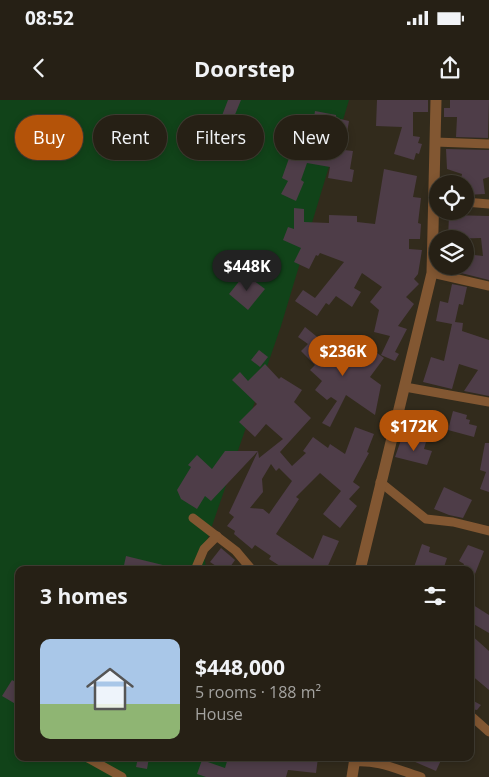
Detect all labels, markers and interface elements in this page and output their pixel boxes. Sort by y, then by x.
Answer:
text: 08:52 [25,5,74,31]
text: Doorstep [194,53,295,83]
icon: back [25,54,53,82]
icon: share [436,54,464,82]
chip: Buy [15,115,83,160]
chip: Rent [93,115,167,160]
chip: Filters [177,115,264,160]
chip: New [274,115,348,160]
map controls [429,175,474,275]
button: locate [429,175,474,220]
button: layers [429,230,474,275]
pin: $448K [212,250,282,292]
text: $448K [223,255,271,277]
pin: $236K [308,334,378,377]
text: $236K [319,340,367,362]
pin: $172K [379,410,449,452]
text: $172K [390,415,438,437]
text: 3 homes [40,582,128,610]
icon: filters [421,582,449,610]
text: $448,000 [195,653,285,681]
icon: home [80,659,140,719]
text: 5 rooms · 188 m² [195,681,321,703]
text: House [195,703,243,725]

